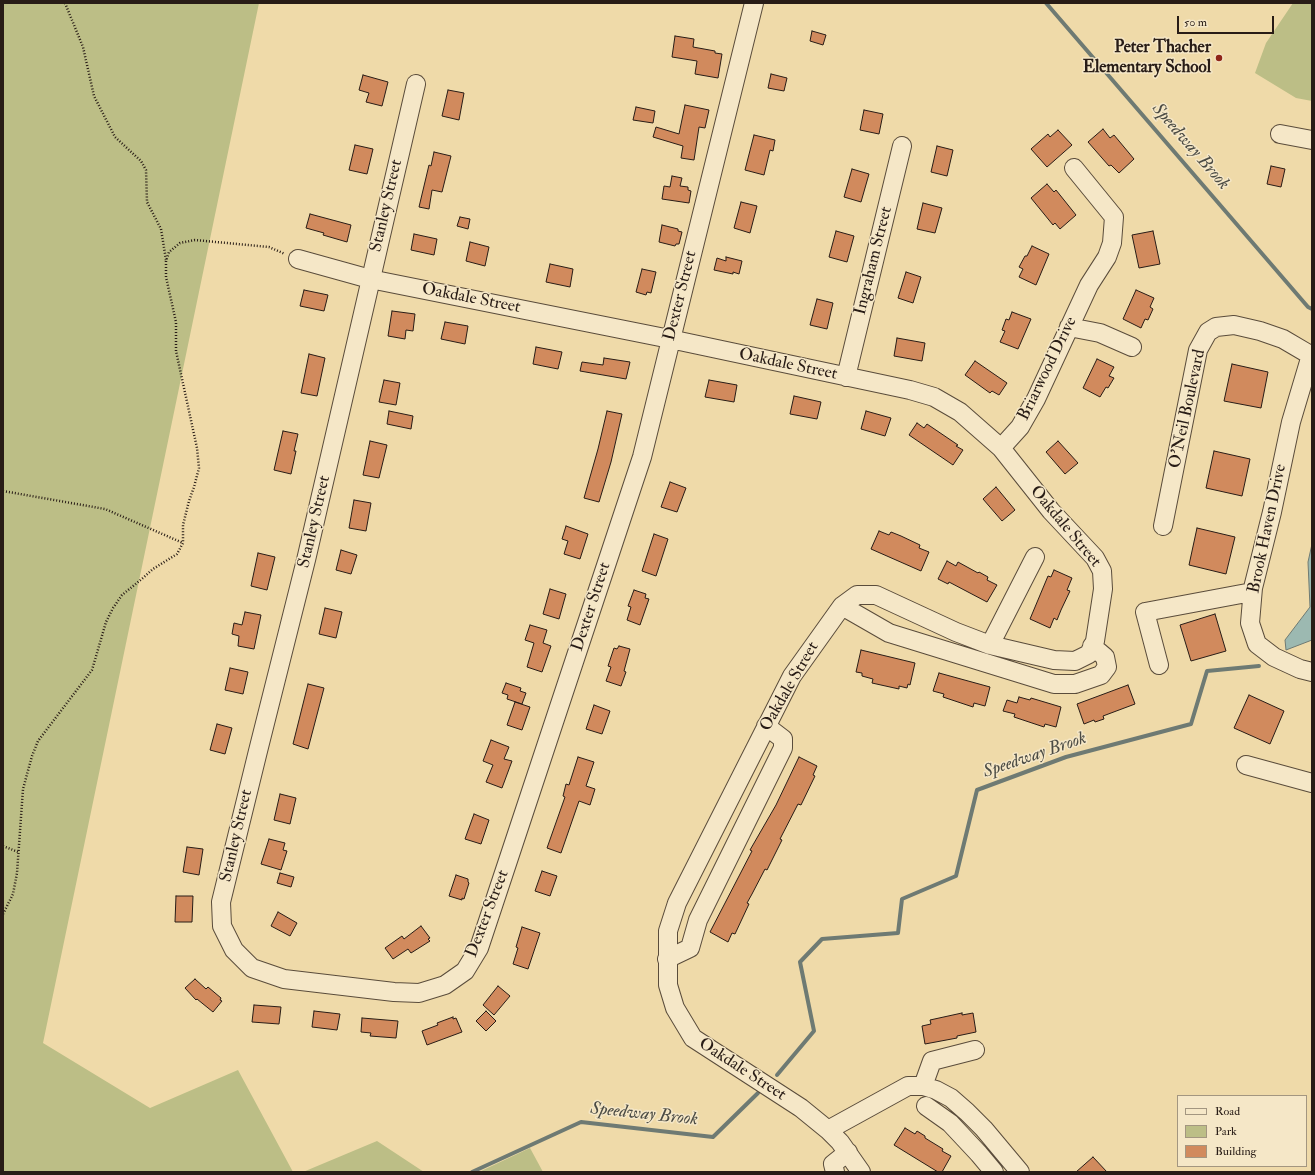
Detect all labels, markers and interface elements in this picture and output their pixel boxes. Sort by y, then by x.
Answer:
scale bar [1179,8,1276,34]
text: 50 m [1184,15,1207,30]
place label: Peter Thacher Elementary School [1083,38,1211,78]
marker: Peter Thacher Elementary School [1214,53,1224,63]
water label: Speedway Brook [1146,99,1234,195]
street label: Stanley Street [366,158,408,254]
street label: Ingraham Street [851,205,897,317]
street label: Dexter Street [660,249,702,343]
street label: Oakdale Street [420,279,522,319]
street label: Briarwood Drive [1014,314,1082,424]
street label: Oakdale Street [737,345,839,385]
street label: O'Neil Boulevard [1165,348,1211,470]
street label: Brook Haven Drive [1244,463,1292,595]
street label: Stanley Street [294,474,336,570]
street label: Oakdale Street [1025,482,1105,572]
street label: Dexter Street [568,560,616,654]
street label: Oakdale Street [756,639,824,735]
water label: Speedway Brook [980,728,1090,784]
street label: Stanley Street [216,788,258,884]
street label: Dexter Street [462,867,514,961]
street label: Oakdale Street [695,1034,789,1106]
legend [1177,1095,1307,1167]
water label: Speedway Brook [589,1099,699,1131]
text: Road [1215,1104,1240,1119]
text: Park [1215,1124,1237,1139]
text: Building [1215,1144,1256,1159]

